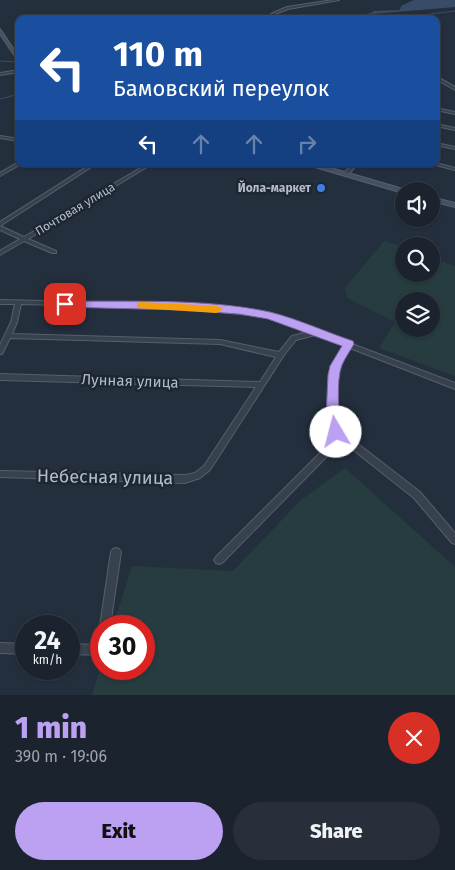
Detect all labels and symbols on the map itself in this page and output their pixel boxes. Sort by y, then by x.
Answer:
street label: Почтовая улица [33,180,117,238]
place label: Йола-маркет [238,180,311,195]
marker: Йола-маркет [315,182,327,194]
pin [44,283,86,325]
street label: Лунная улица [81,370,179,392]
position arrow [309,405,361,457]
street label: Небесная улица [37,465,173,489]
speed limit sign: 30 [90,615,155,680]

